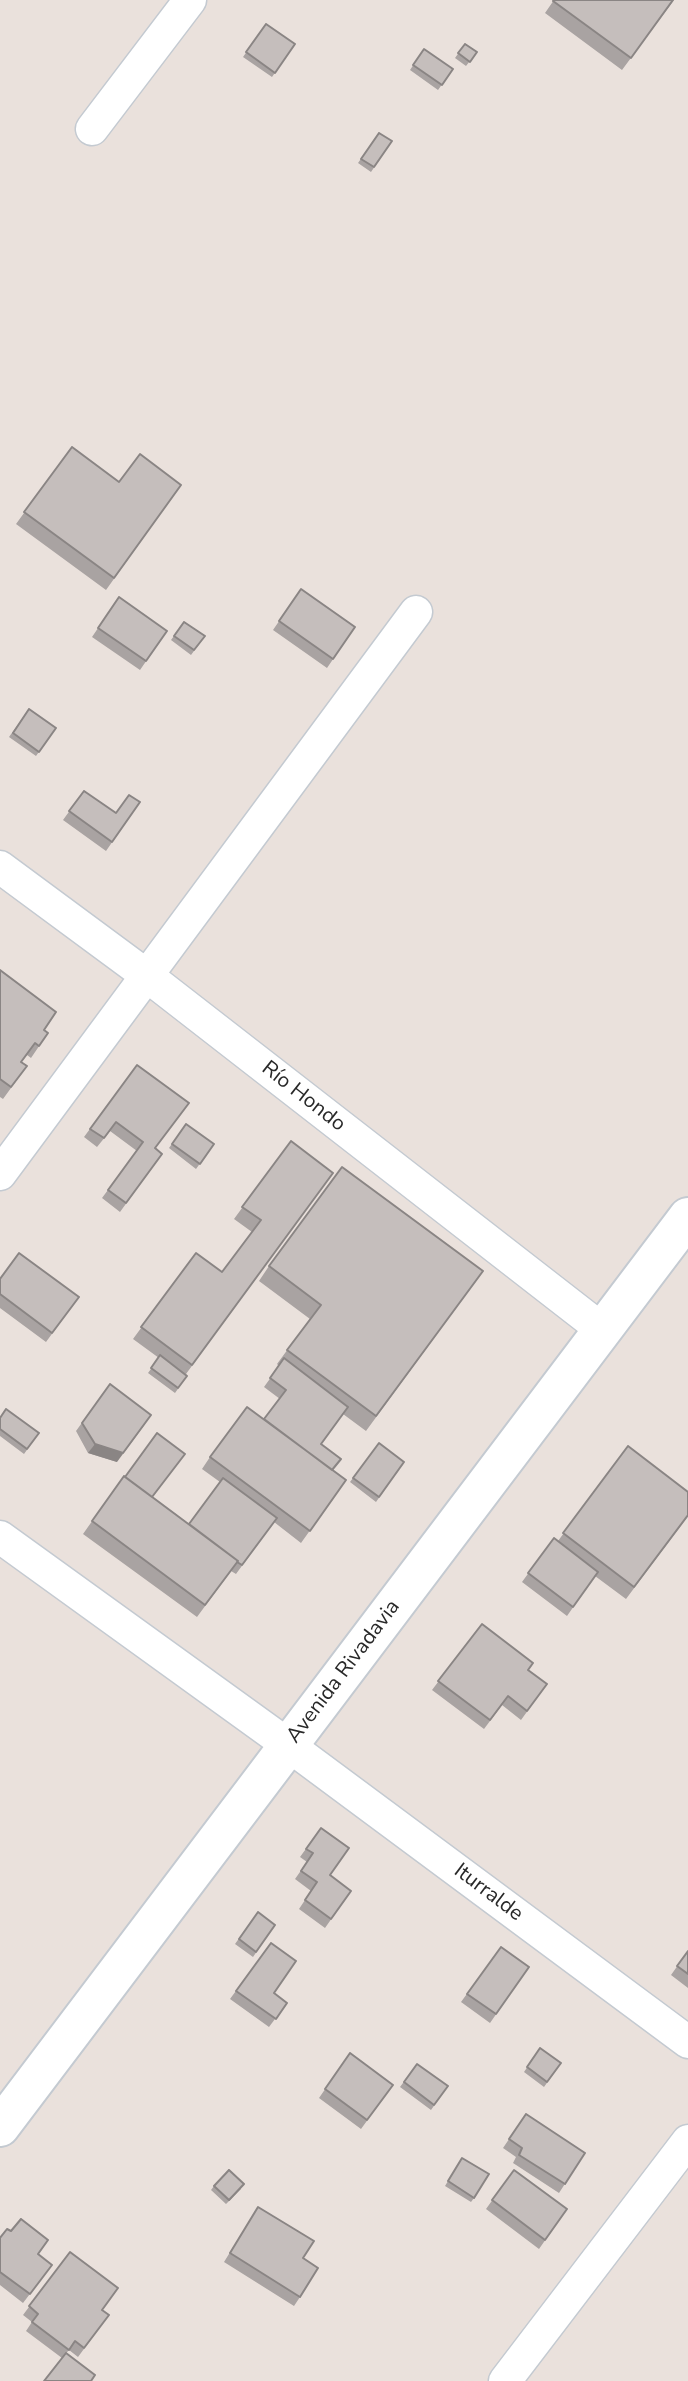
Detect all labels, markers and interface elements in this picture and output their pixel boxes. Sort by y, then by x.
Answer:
street label: Río Hondo [256,1056,350,1138]
street label: Avenida Rivadavia [282,1595,406,1749]
street label: Iturralde [448,1859,528,1927]

